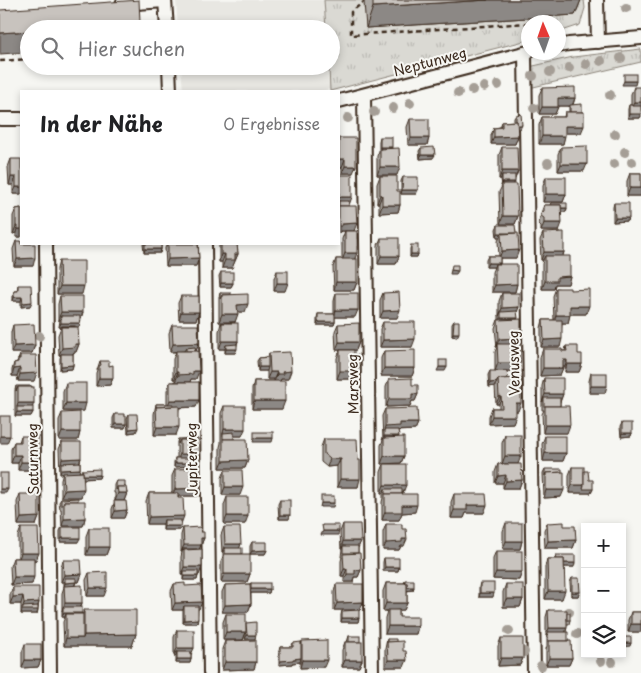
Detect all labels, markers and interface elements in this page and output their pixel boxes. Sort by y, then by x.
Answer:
north arrow [521,15,566,60]
search box [20,20,340,75]
icon: search [38,34,66,62]
text: Hier suchen [78,34,185,62]
street label: Neptunweg [391,42,469,81]
text: In der Nähe [40,107,162,139]
text: 0 Ergebnisse [223,111,320,135]
street label: Venusweg [502,330,525,396]
street label: Marsweg [341,354,364,414]
street label: Jupiterweg [180,422,203,496]
street label: Saturnweg [21,423,44,495]
map controls [581,523,626,658]
button: + [581,523,626,568]
button: − [581,568,626,613]
button: layers [581,613,626,658]

